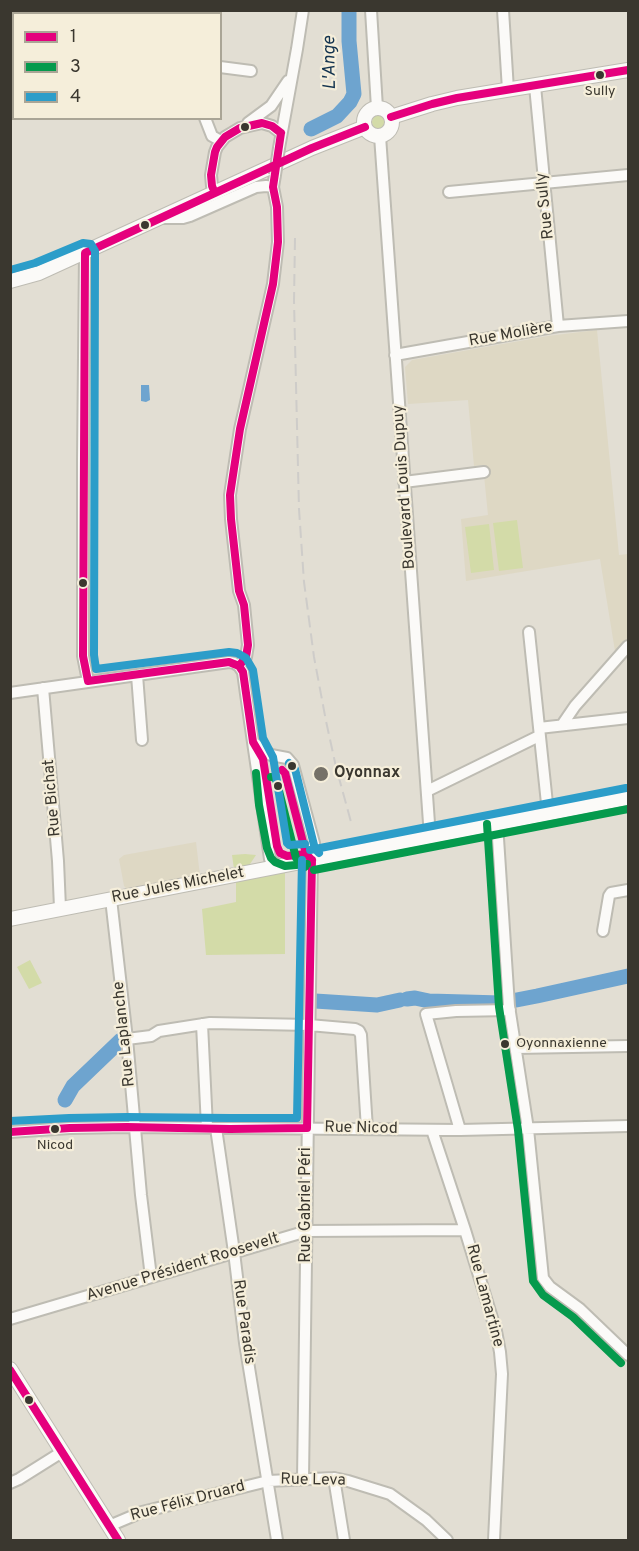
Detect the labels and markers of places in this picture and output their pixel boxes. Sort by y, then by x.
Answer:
marker: Sully [594,69,606,81]
place label: Sully [584,84,616,100]
unlabelled marker [239,121,251,133]
unlabelled marker [139,219,151,231]
unlabelled marker [77,577,89,589]
unlabelled marker [286,760,298,772]
place label: Oyonnax [334,764,400,784]
marker: Oyonnax [312,765,330,783]
unlabelled marker [272,780,284,792]
place label: Oyonnaxienne [516,1036,607,1052]
marker: Oyonnaxienne [499,1038,511,1050]
marker: Nicod [49,1123,61,1135]
place label: Nicod [37,1138,73,1154]
unlabelled marker [23,1394,35,1406]

